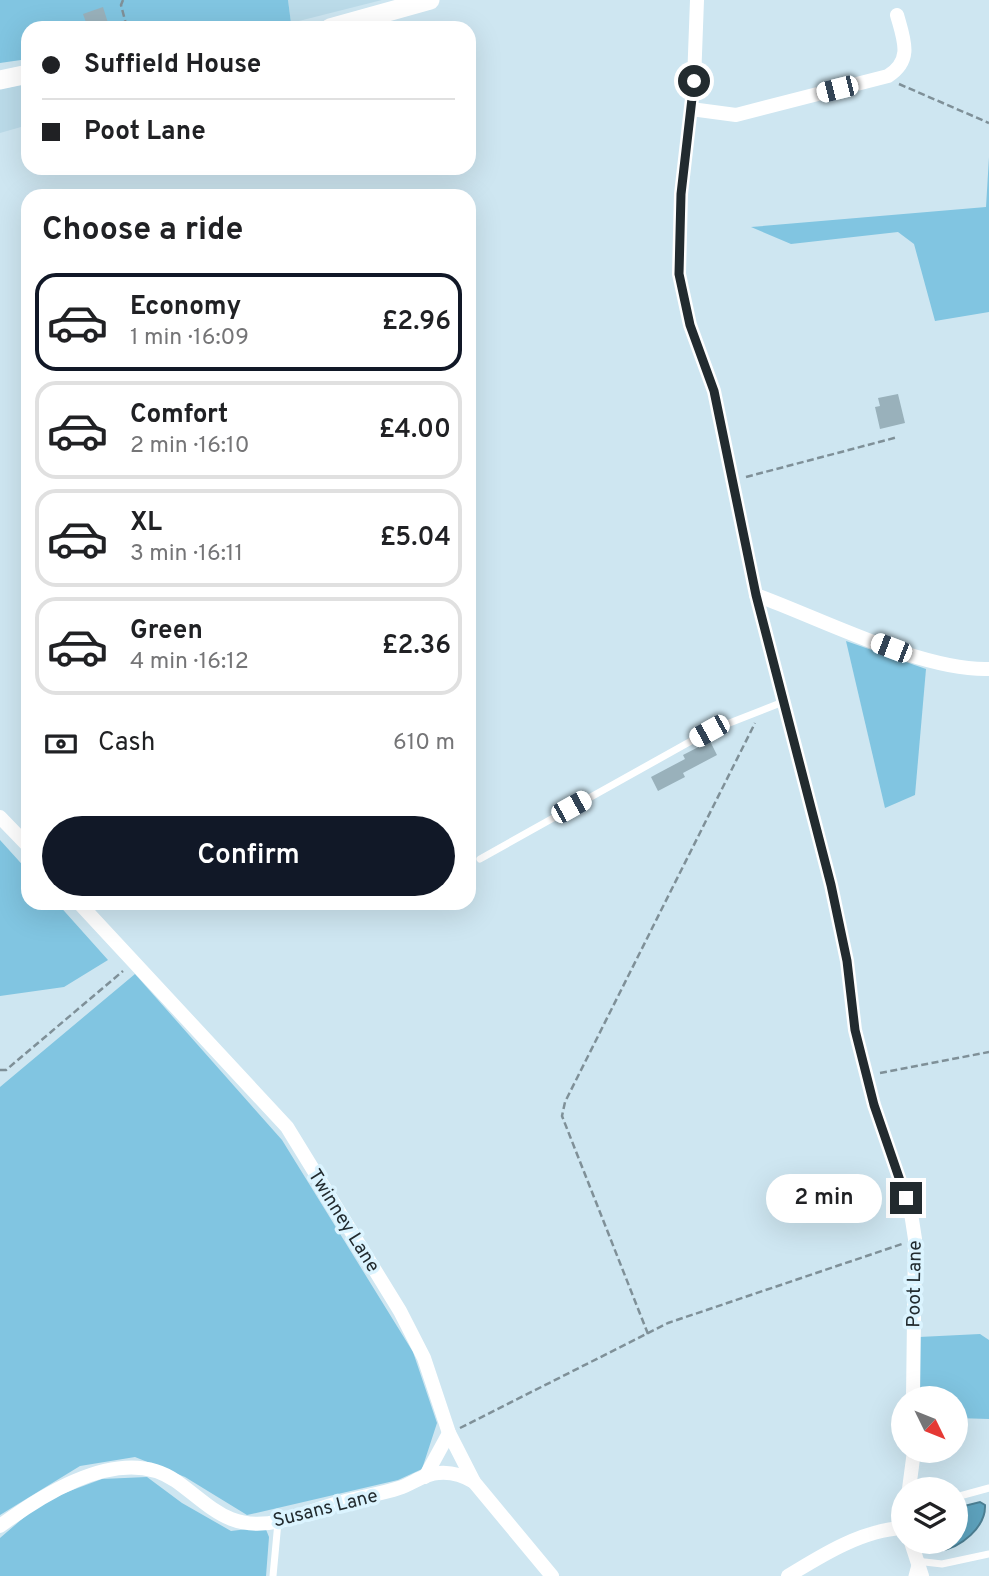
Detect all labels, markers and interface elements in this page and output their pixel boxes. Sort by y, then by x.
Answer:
text: Suffield House [84,49,261,82]
route start [678,65,710,97]
car [815,74,860,104]
text: Poot Lane [84,116,206,149]
text: Choose a ride [42,211,243,251]
icon: car [46,291,109,354]
text: Economy [130,291,241,324]
text: £2.96 [382,306,451,339]
text: 1 min · 16:09 [130,324,249,353]
icon: car [46,399,109,462]
text: Comfort [130,399,228,432]
text: £4.00 [379,414,451,447]
text: 2 min · 16:10 [130,432,249,461]
icon: car [46,507,109,570]
text: XL [130,507,162,540]
text: £5.04 [380,522,451,555]
text: 3 min · 16:11 [130,540,243,569]
icon: car [46,615,109,678]
text: Green [130,615,203,648]
text: £2.36 [382,630,451,663]
car [868,631,915,665]
text: 4 min · 16:12 [130,648,249,677]
car [686,712,733,750]
icon: cash [42,725,80,763]
text: Cash [98,727,155,760]
text: 610 m [393,729,455,758]
car [548,788,595,826]
button: Confirm [42,816,455,896]
street label: Twinney Lane [302,1165,385,1277]
callout: 2 min [766,1174,881,1222]
route end [890,1182,922,1214]
text: 2 min [794,1184,854,1213]
street label: Poot Lane [902,1240,928,1328]
north arrow [891,1386,968,1463]
map controls [891,1386,968,1554]
button: layers [891,1477,968,1554]
street label: Susans Lane [271,1484,380,1534]

